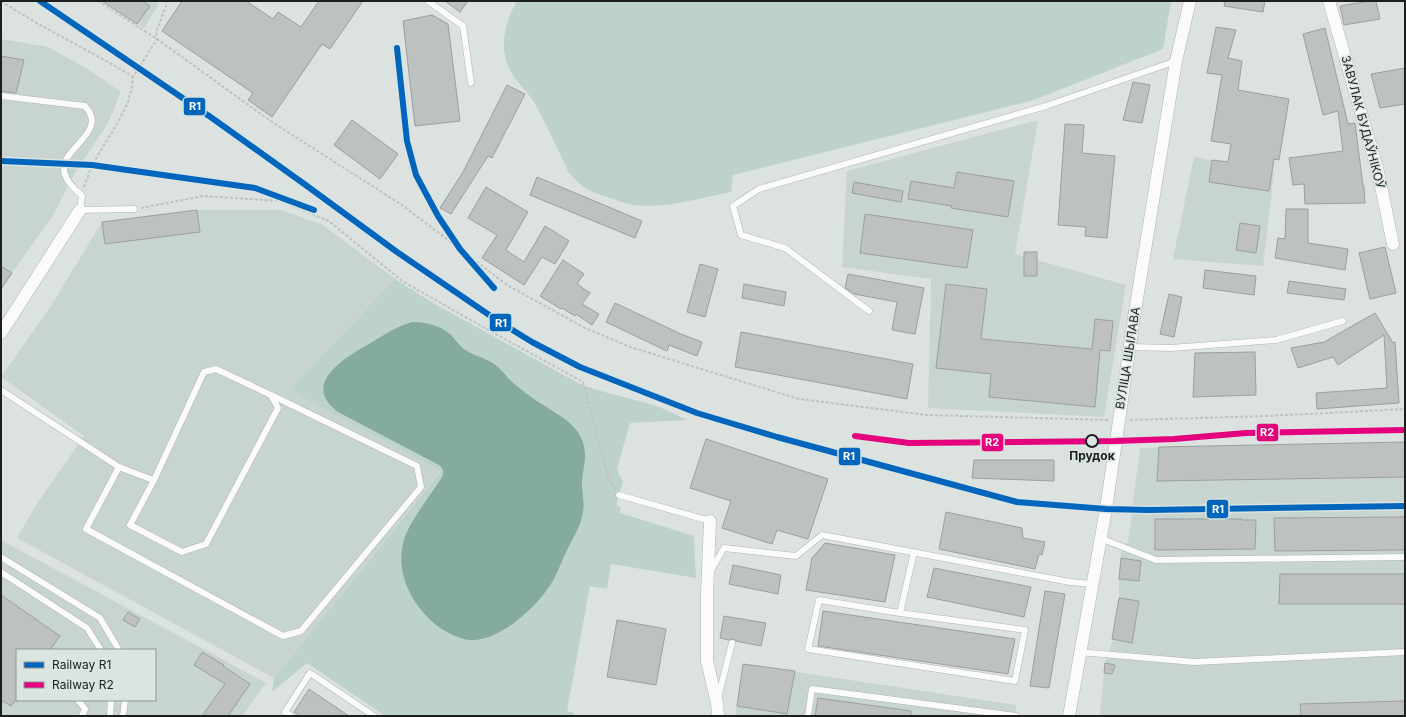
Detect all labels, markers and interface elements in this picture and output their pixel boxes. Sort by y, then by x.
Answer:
street label: ЗАВУЛАК БУДАЎНІКОЎ [1338,54,1389,191]
line badge: R1 [183,97,206,116]
text: R1 [189,99,201,113]
street label: ВУЛІЦА ШЫЛАВА [1112,306,1143,410]
line badge: R1 [489,313,512,332]
text: R1 [495,316,507,330]
line badge: R2 [1256,423,1279,442]
text: R2 [1260,425,1274,439]
line badge: R2 [981,433,1004,452]
marker: Прудок [1085,434,1099,448]
text: R2 [985,435,999,449]
line badge: R1 [838,447,861,466]
place label: Прудок [1069,448,1115,463]
text: R1 [843,449,855,463]
line badge: R1 [1206,499,1229,519]
text: R1 [1212,502,1224,516]
legend [16,649,156,701]
text: Railway R1 [52,657,111,672]
text: Railway R2 [52,677,114,692]

